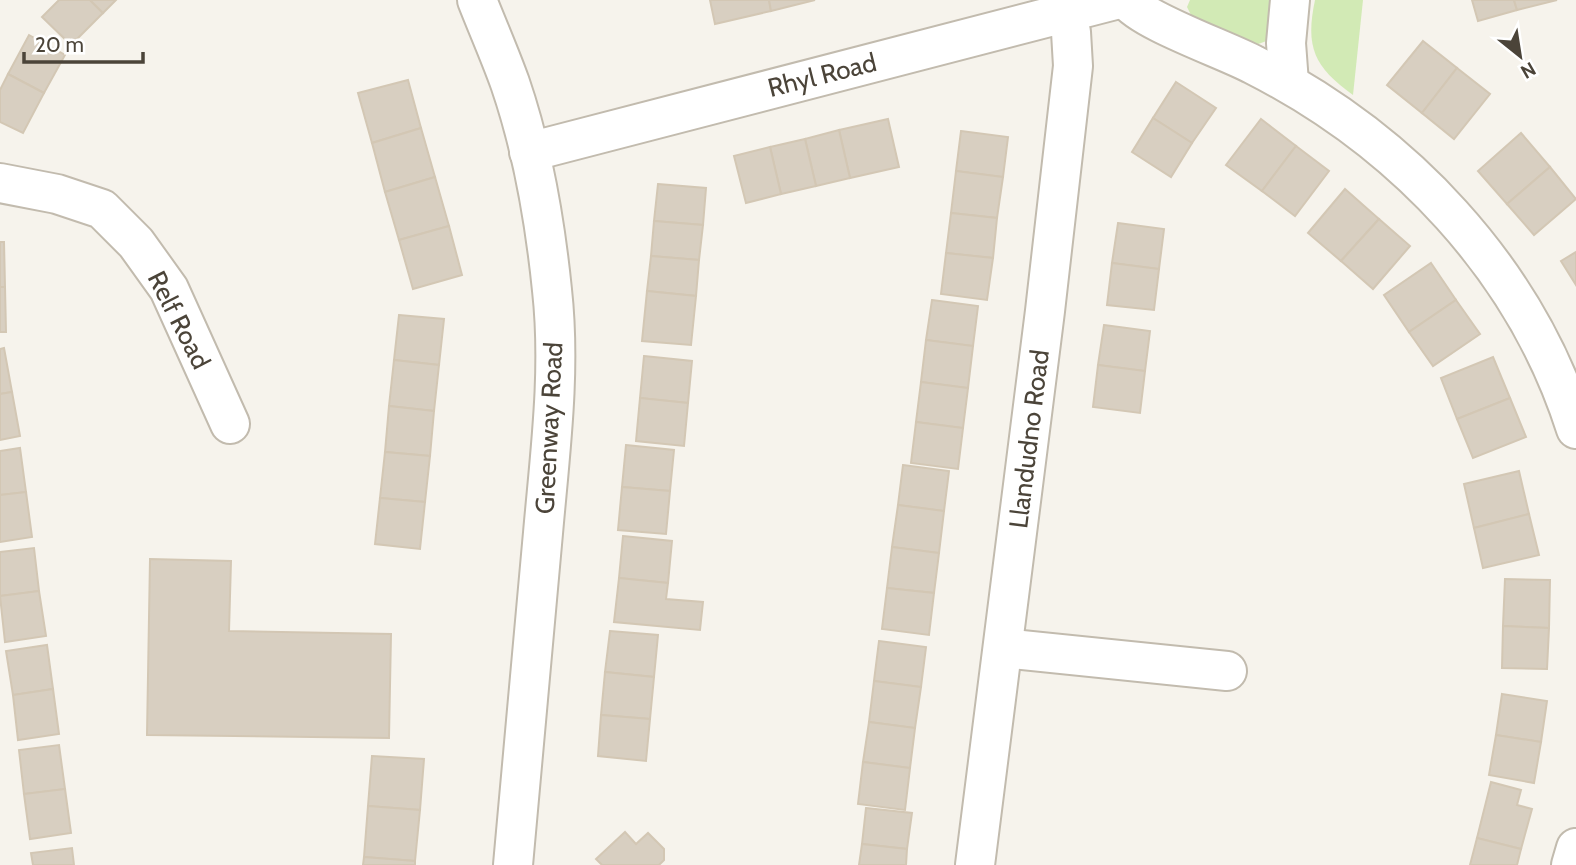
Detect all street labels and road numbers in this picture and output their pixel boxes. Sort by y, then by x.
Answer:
street label: Rhyl Road [764,46,880,104]
street label: Relf Road [141,266,217,374]
street label: Greenway Road [529,341,569,515]
street label: Llandudno Road [1002,348,1056,530]

